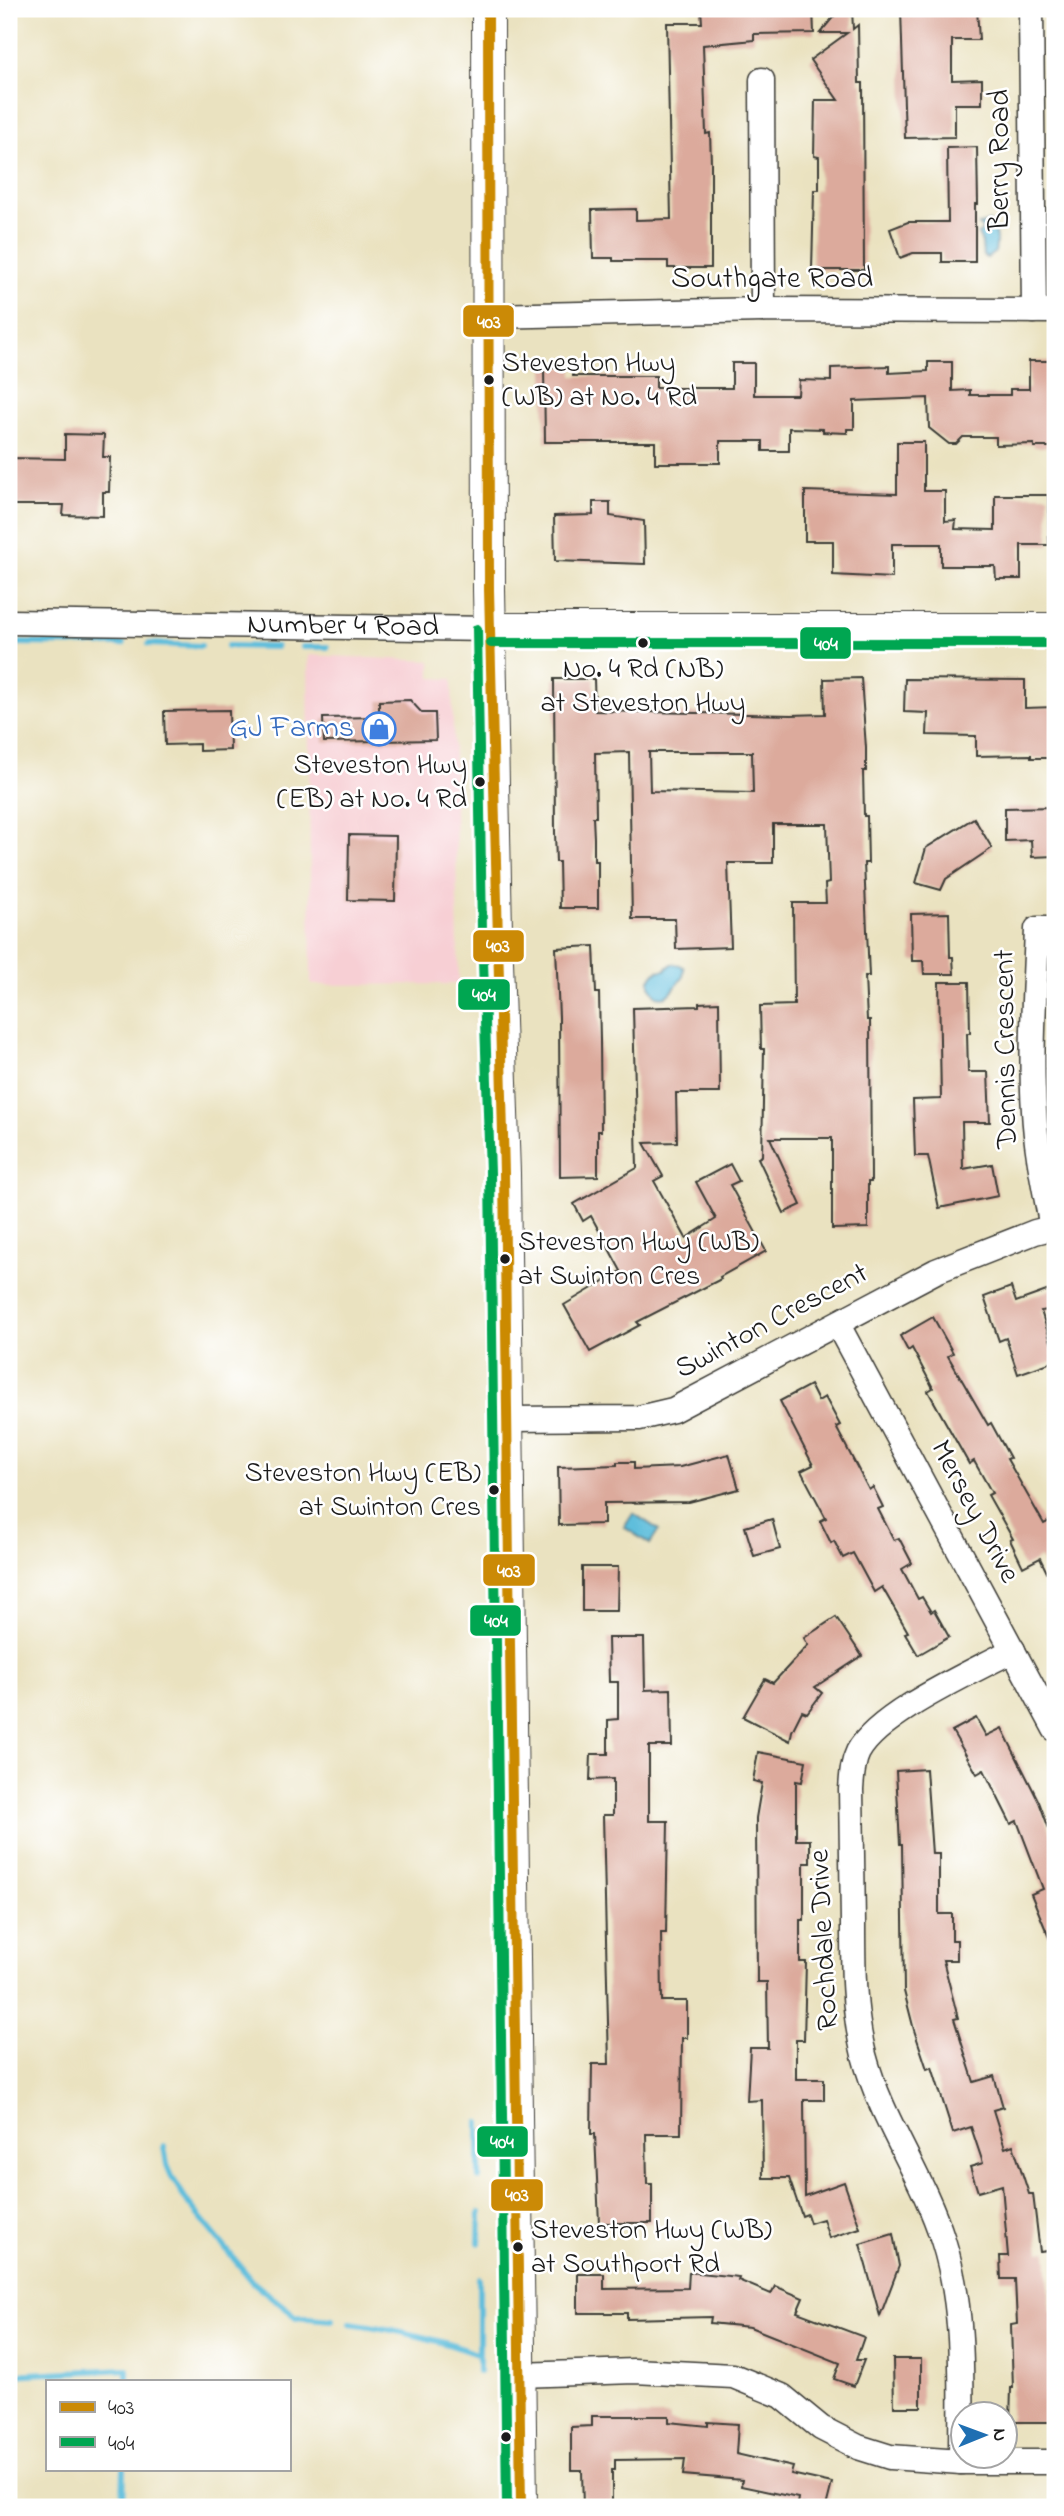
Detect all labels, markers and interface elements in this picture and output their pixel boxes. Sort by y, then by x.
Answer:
street label: Berry Road [979,89,1023,232]
street label: Southgate Road [671,258,873,302]
line badge: 403 [462,304,515,338]
text: 403 [477,310,501,337]
place label: Steveston Hwy (WB) at No. 4 Rd [502,344,697,419]
marker: Steveston Hwy (WB) at No. 4 Rd [482,373,496,387]
street label: Number 4 Road [247,603,439,650]
line badge: 404 [799,626,852,660]
text: 404 [814,632,838,659]
marker: No. 4 Rd (NB) at Steveston Hwy [636,636,650,650]
place label: No. 4 Rd (NB) at Steveston Hwy [541,650,745,725]
place label: GJ Farms [230,707,354,751]
shop icon: GJ Farms [360,710,398,748]
place label: Steveston Hwy (EB) at No. 4 Rd [277,746,467,821]
marker: Steveston Hwy (EB) at No. 4 Rd [473,775,487,789]
line badge: 403 [472,929,525,963]
text: 403 [486,934,510,961]
street label: Dennis Crescent [983,949,1031,1150]
line badge: 404 [457,978,511,1011]
text: 404 [472,983,496,1010]
place label: Steveston Hwy (WB) at Swinton Cres [518,1223,759,1298]
marker: Steveston Hwy (WB) at Swinton Cres [498,1252,512,1266]
street label: Swinton Crescent [668,1253,876,1391]
street label: Mersey Drive [918,1433,1030,1592]
place label: Steveston Hwy (EB) at Swinton Cres [245,1454,481,1529]
marker: Steveston Hwy (EB) at Swinton Cres [487,1483,501,1497]
line badge: 403 [482,1553,536,1587]
text: 403 [497,1559,521,1586]
line badge: 404 [469,1604,522,1637]
text: 404 [484,1609,508,1636]
street label: Rochdale Drive [798,1848,852,2032]
line badge: 404 [476,2125,529,2158]
text: 404 [490,2130,514,2157]
line badge: 403 [490,2178,544,2212]
text: 403 [505,2183,529,2210]
place label: Steveston Hwy (WB) at Southport Rd [531,2211,772,2286]
marker: Steveston Hwy (WB) at Southport Rd [511,2240,525,2254]
legend [46,2380,290,2470]
text: 403 [108,2394,134,2424]
north arrow [948,2400,1018,2470]
text: N [985,2428,1012,2442]
text: 404 [108,2430,135,2460]
unlabelled marker [499,2430,513,2444]

